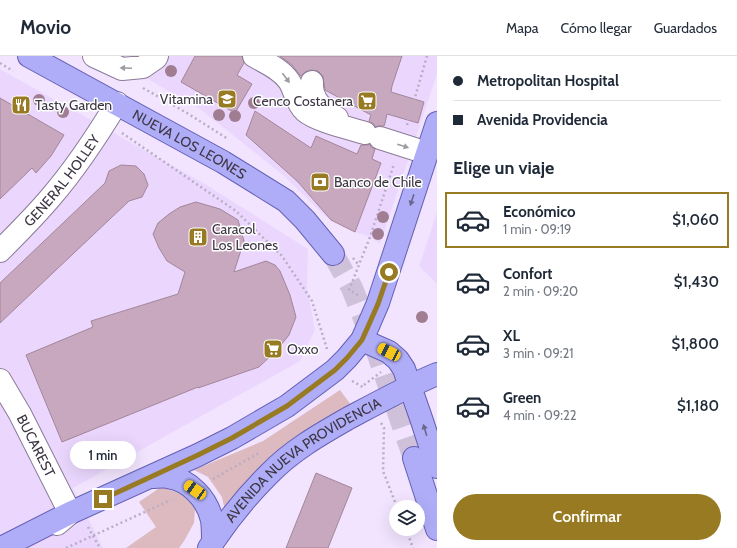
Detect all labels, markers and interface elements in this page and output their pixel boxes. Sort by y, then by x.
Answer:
text: Movio [20,16,71,39]
text: Mapa [506,19,539,37]
text: Cómo llegar [561,19,632,37]
text: Guardados [654,19,717,37]
one-way arrow [120,65,133,71]
text: Metropolitan Hospital [477,72,619,90]
one-way arrow [281,73,290,84]
school or university icon: Vitamina [216,88,238,110]
place label: Vitamina [160,90,213,108]
supermarket icon: Cenco Costanera [356,90,378,112]
place label: Cenco Costanera [253,92,353,110]
restaurant icon: Tasty Garden [10,94,32,116]
place label: Tasty Garden [35,96,112,114]
street label: NUEVA LOS LEONES [129,105,250,183]
text: Avenida Providencia [477,111,608,129]
street label: GENERAL HOLLEY [20,130,104,230]
one-way arrow [398,143,410,149]
text: Elige un viaje [453,157,554,179]
bank icon: Banco de Chile [309,171,331,193]
place label: Banco de Chile [334,173,422,191]
one-way arrow [409,194,415,206]
icon: car [455,202,491,238]
text: Económico [503,203,575,221]
text: $1,060 [672,211,719,229]
place label: Caracol Los Leones [212,220,278,254]
text: 1 min · 09:19 [503,221,571,237]
building icon: Caracol Los Leones [187,226,209,248]
route start [380,263,398,281]
icon: car [455,264,491,300]
text: Confort [503,265,552,283]
text: $1,430 [674,273,719,291]
text: 2 min · 09:20 [503,283,578,299]
icon: car [455,326,491,362]
text: XL [503,327,520,345]
text: $1,800 [671,335,719,353]
supermarket icon: Oxxo [262,338,284,360]
place label: Oxxo [287,340,319,358]
car [376,341,402,363]
text: 3 min · 09:21 [503,345,574,361]
icon: car [455,388,491,424]
text: Green [503,389,541,407]
street label: AVENIDA NUEVA PROVIDENCIA [221,393,384,526]
text: $1,180 [677,397,719,415]
text: 4 min · 09:22 [503,407,577,423]
street label: BUCAREST [13,411,60,480]
one-way arrow [422,424,428,436]
callout: 1 min [70,441,136,469]
text: 1 min [88,447,118,463]
car [182,478,208,502]
route end [94,490,112,508]
button: Confirmar [453,494,721,540]
map controls [389,500,425,536]
button: layers [389,500,425,536]

